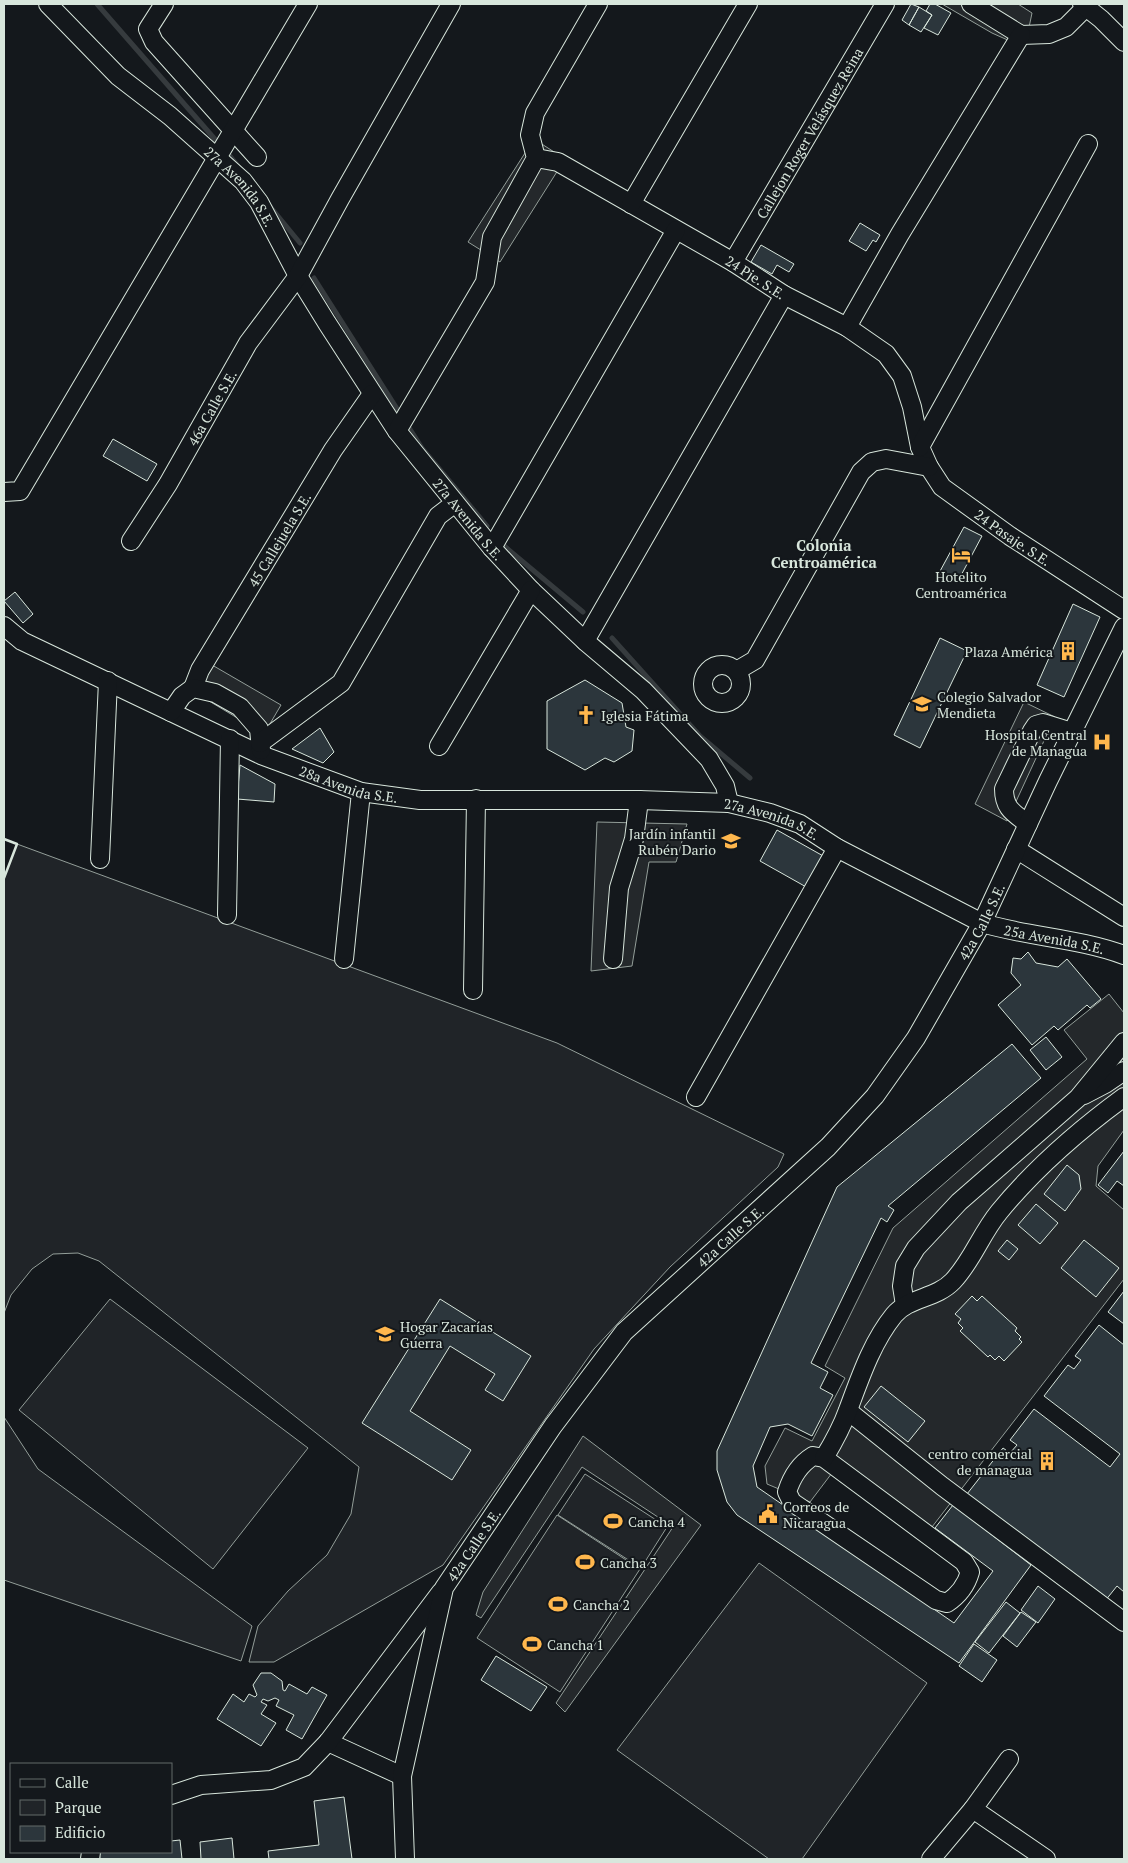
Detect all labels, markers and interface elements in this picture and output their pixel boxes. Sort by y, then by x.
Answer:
street label: Callejon Roger Velásquez Reina [751,44,867,222]
street label: 27a Avenida S.E. [201,142,280,230]
street label: 24 Pje. S.E. [722,250,789,303]
street label: 46a Calle S.E. [182,366,240,449]
street label: 27a Avenida S.E. [429,474,508,564]
street label: 45 Callejuela S.E. [243,489,315,590]
street label: 24 Pasaje. S.E. [971,504,1055,570]
district label: Colonia Centroamérica [771,535,878,572]
hotel icon: Hotelito Centroamérica [950,544,972,566]
place label: Hotelito Centroamérica [915,567,1007,602]
building icon: Plaza América [1057,640,1079,662]
place label: Plaza América [964,642,1053,661]
place label: Colegio Salvador Mendieta [937,687,1042,722]
school or university icon: Colegio Salvador Mendieta [911,693,933,715]
church icon: Iglesia Fátima [575,704,597,726]
place label: Iglesia Fátima [601,706,689,725]
place label: Hospital Central de Managua [985,725,1087,760]
hospital icon: Hospital Central de Managua [1091,731,1113,753]
street label: 28a Avenida S.E. [297,761,399,806]
street label: 27a Avenida S.E. [724,793,824,844]
place label: Jardín infantil Rubén Dario [629,824,716,859]
school or university icon: Jardín infantil Rubén Dario [720,830,742,852]
street label: 42a Calle S.E. [953,880,1009,963]
street label: 25a Avenida S.E. [1002,919,1107,958]
street label: 42a Calle S.E. [693,1201,768,1271]
place label: Hogar Zacarías Guerra [400,1317,493,1352]
school or university icon: Hogar Zacarías Guerra [374,1323,396,1345]
place label: centro comercial de managua [928,1444,1032,1479]
building icon: centro comercial de managua [1036,1450,1058,1472]
place label: Correos de Nicaragua [783,1497,849,1532]
public building icon: Correos de Nicaragua [757,1503,779,1525]
street label: 42a Calle S.E. [442,1504,505,1585]
sports icon: Cancha 4 [602,1510,624,1532]
place label: Cancha 4 [628,1512,686,1531]
sports icon: Cancha 3 [574,1551,596,1573]
place label: Cancha 3 [600,1553,657,1572]
sports icon: Cancha 2 [547,1593,569,1615]
place label: Cancha 2 [573,1595,630,1614]
sports icon: Cancha 1 [521,1633,543,1655]
place label: Cancha 1 [547,1635,604,1654]
legend [10,1763,172,1853]
text: Calle [55,1772,89,1792]
text: Parque [55,1797,102,1817]
text: Edificio [55,1822,105,1842]

